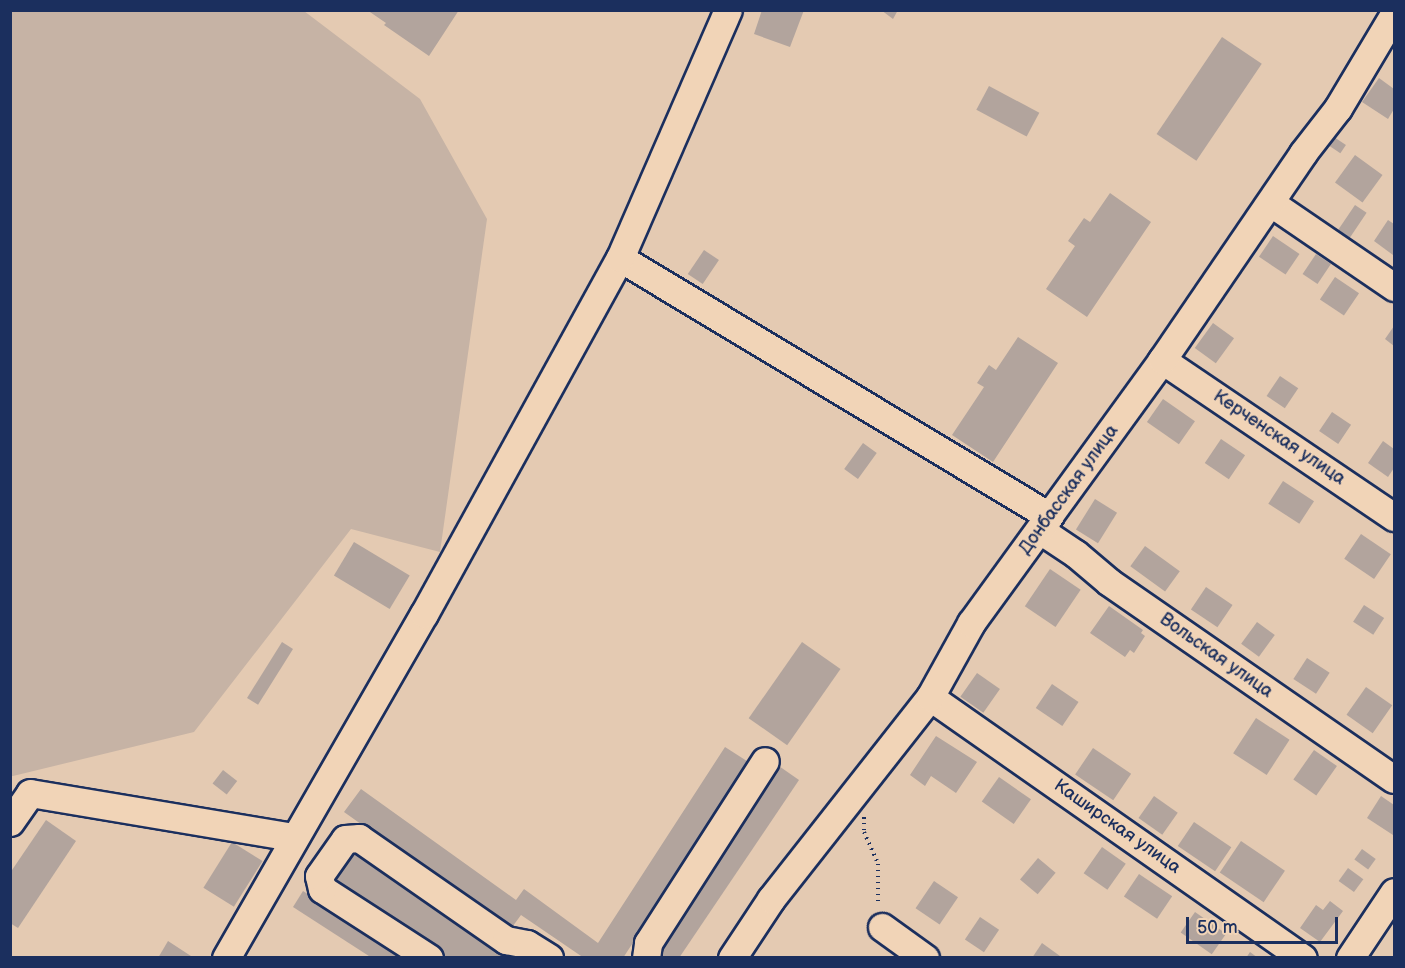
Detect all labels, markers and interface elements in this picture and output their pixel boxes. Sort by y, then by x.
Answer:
street label: Керченская улица [1209,386,1349,490]
street label: Донбасская улица [1015,421,1123,559]
street label: Вольская улица [1155,609,1277,703]
street label: Каширская улица [1049,775,1185,879]
scale bar [1189,905,1340,943]
text: 50 m [1197,917,1238,938]

